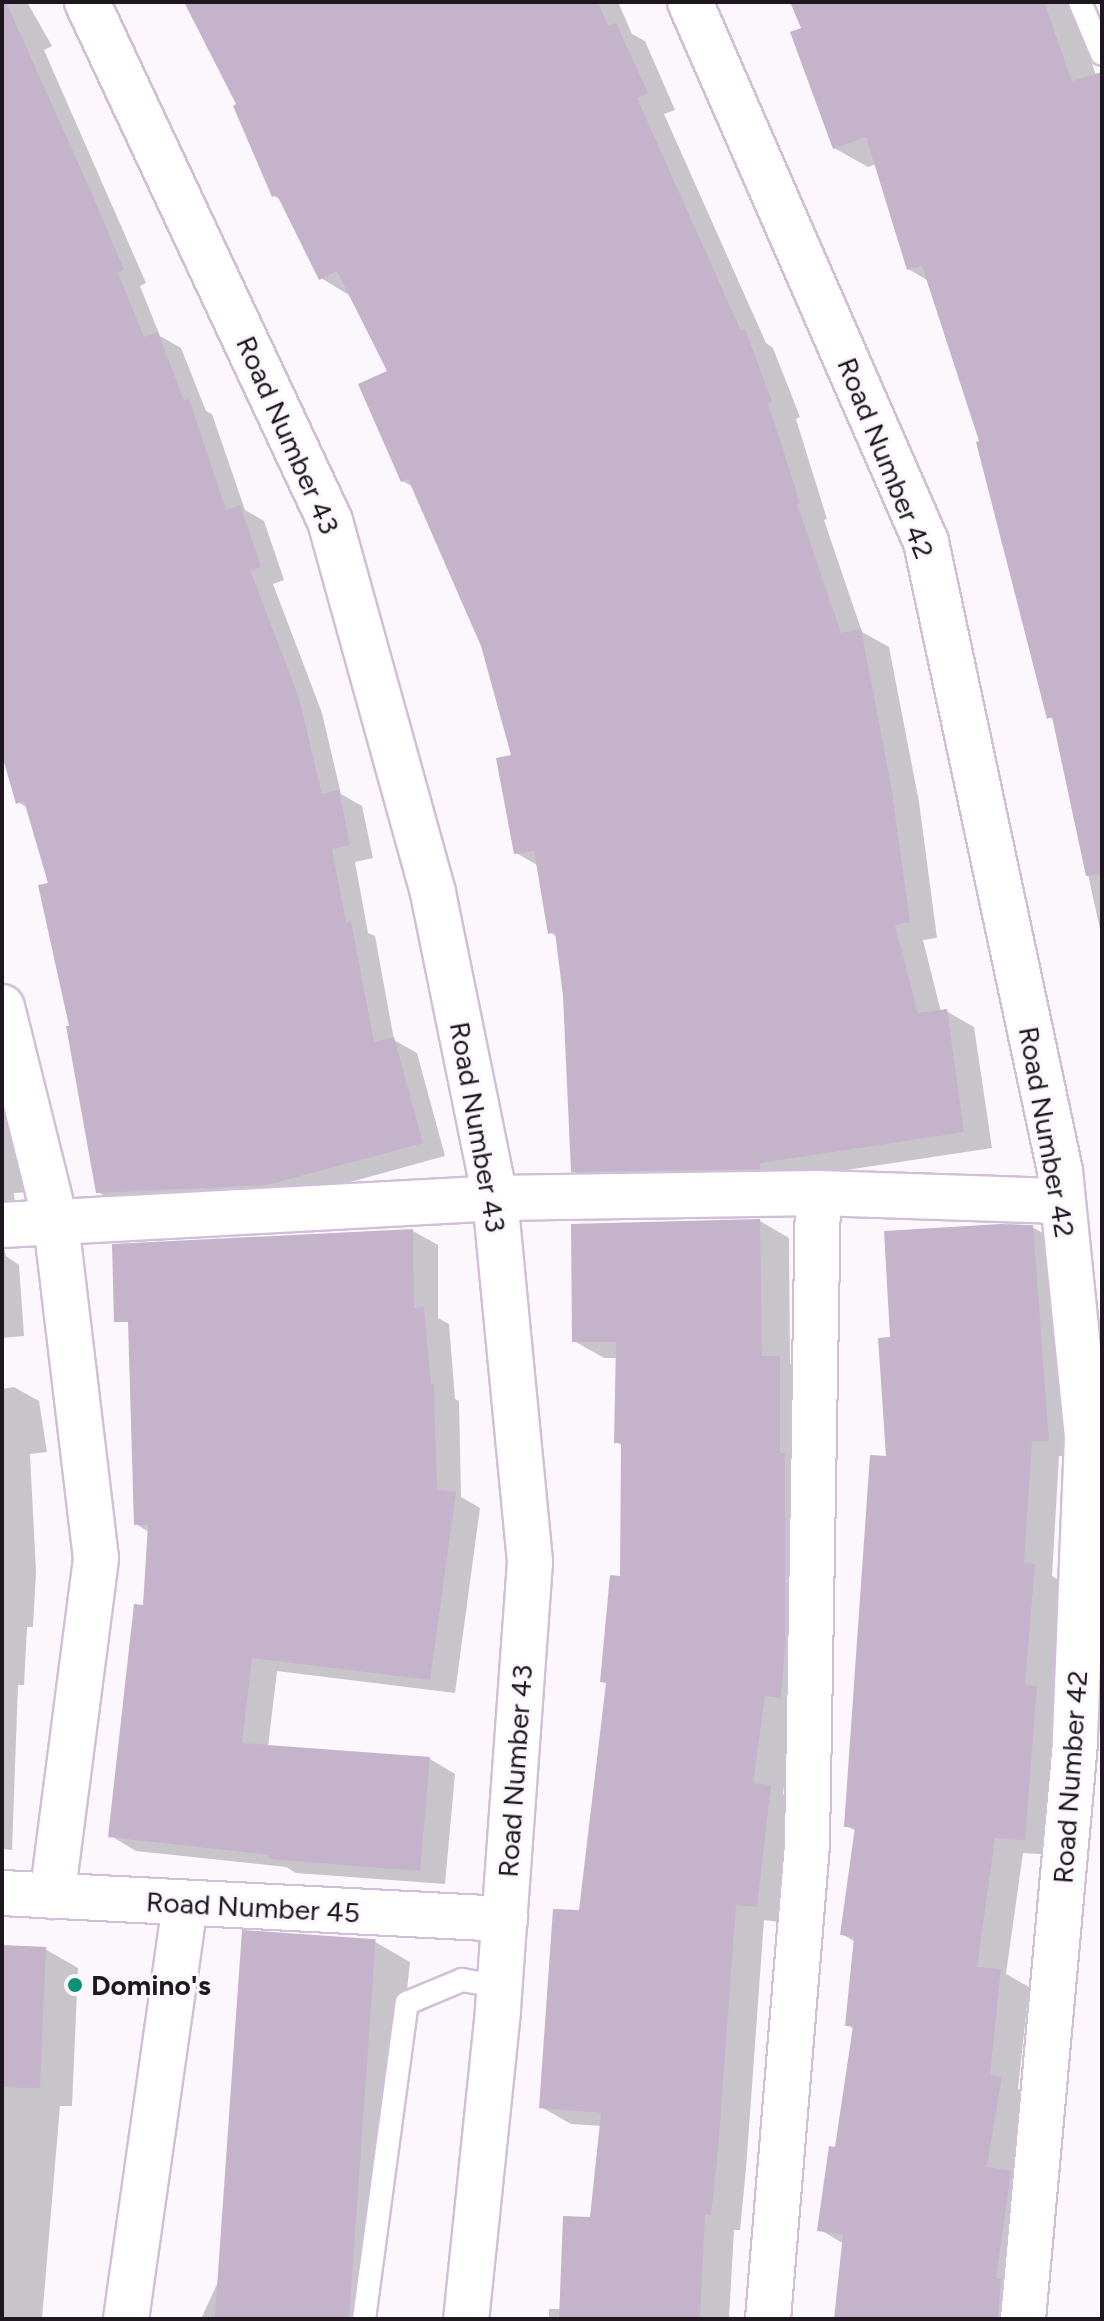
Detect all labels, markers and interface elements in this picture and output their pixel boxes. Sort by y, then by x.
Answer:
street label: Road Number 43 [229,331,347,539]
street label: Road Number 42 [830,353,942,563]
street label: Road Number 43 [443,1019,513,1235]
street label: Road Number 42 [1012,1024,1082,1240]
street label: Road Number 43 [491,1663,539,1879]
street label: Road Number 42 [1046,1669,1094,1885]
street label: Road Number 45 [145,1885,361,1929]
place label: Domino's [91,1968,211,2002]
marker: Domino's [66,1976,84,1994]

